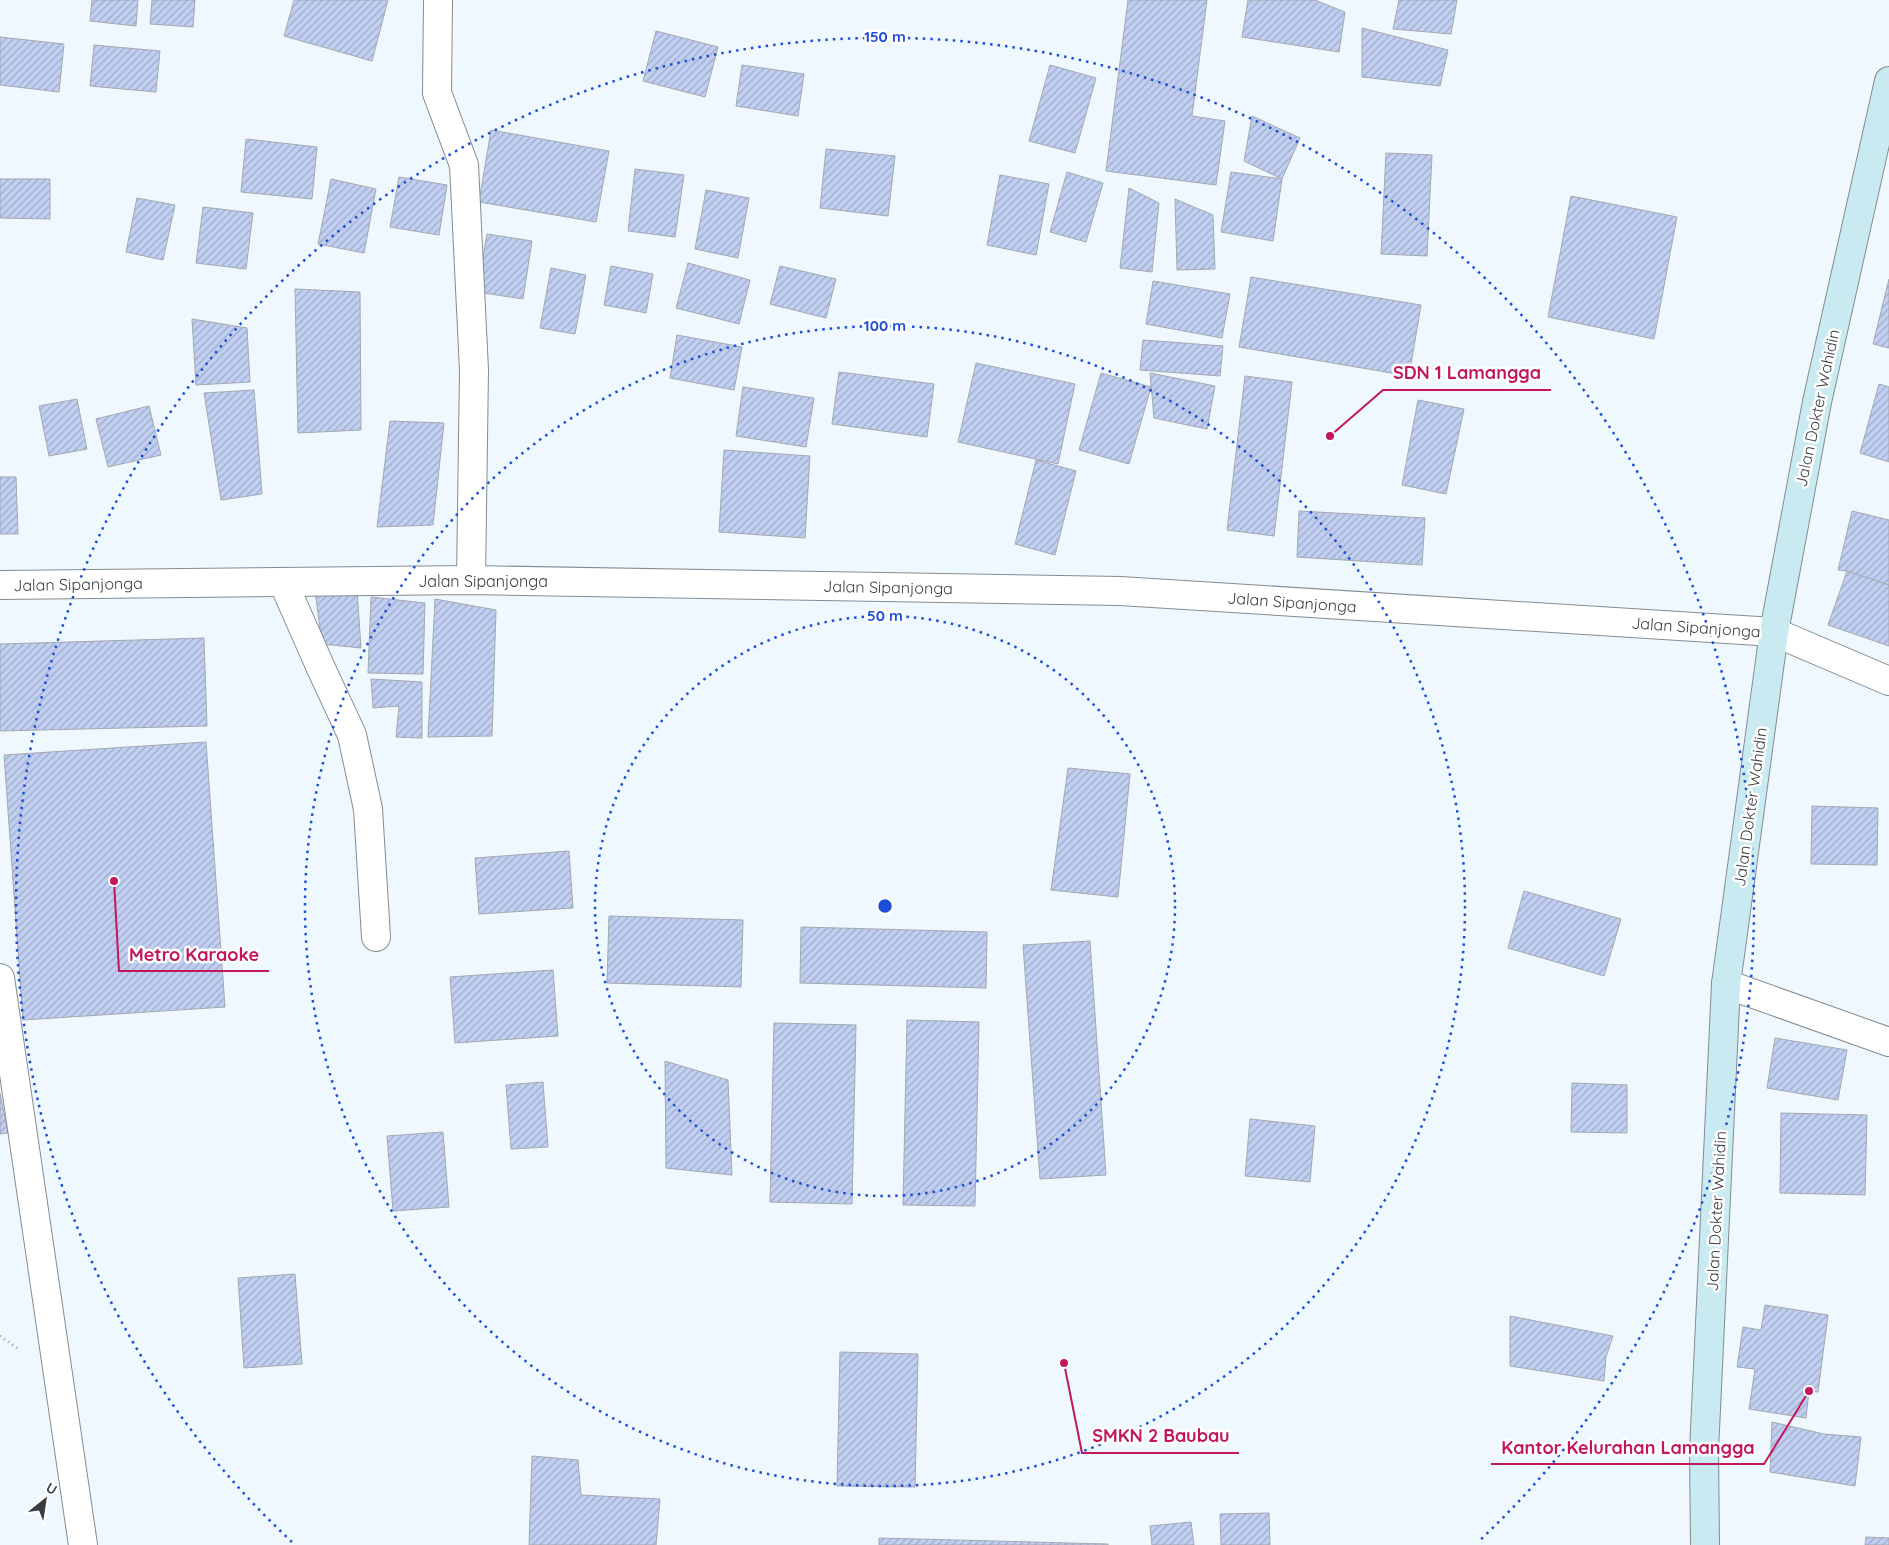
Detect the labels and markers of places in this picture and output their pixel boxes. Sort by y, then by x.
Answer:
callout: SDN 1 Lamangga [1383,357,1551,390]
centre of rings [876,897,894,915]
callout: Metro Karaoke [119,938,269,971]
callout: SMKN 2 Baubau [1082,1420,1239,1453]
callout: Kantor Kelurahan Lamangga [1491,1431,1764,1464]

